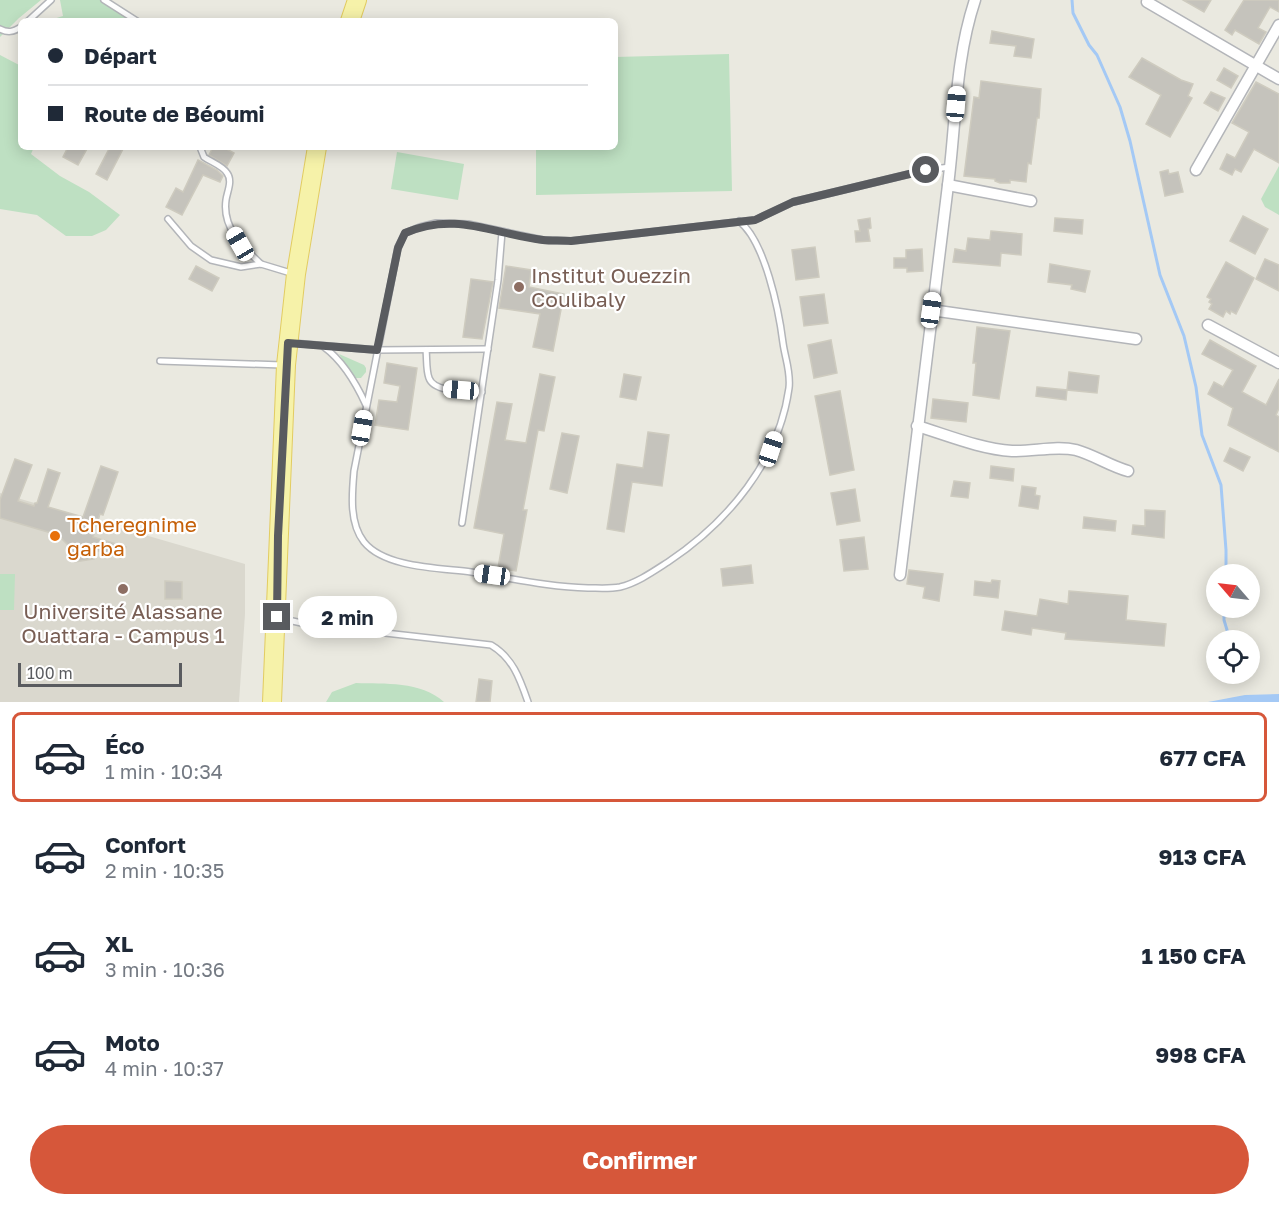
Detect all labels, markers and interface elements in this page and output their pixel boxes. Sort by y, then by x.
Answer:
text: Départ [84,42,157,69]
car [945,85,967,123]
text: Route de Béoumi [84,100,265,127]
route start [912,156,939,183]
car [223,224,257,264]
place label: Institut Ouezzin Coulibaly [531,262,691,312]
marker: Institut Ouezzin Coulibaly [512,280,526,294]
car [920,291,942,329]
car [442,379,480,401]
car [350,409,374,447]
car [757,429,785,469]
place label: Tcheregnime garba [67,511,197,561]
marker: Tcheregnime garba [48,529,62,543]
car [473,564,511,586]
north arrow [1206,564,1260,618]
map controls [1206,564,1260,684]
marker: Université Alassane Ouattara - Campus 1 [116,582,130,596]
callout: 2 min [298,596,397,638]
place label: Université Alassane Ouattara - Campus 1 [21,598,225,648]
route end [263,603,290,630]
text: 2 min [321,605,374,629]
button: locate [1206,630,1260,684]
scale bar [18,660,182,688]
text: 100 m [27,663,73,683]
icon: car [33,730,87,784]
text: Éco [105,732,144,759]
text: 677 CFA [1159,744,1246,771]
text: 1 min · 10:34 [105,759,223,783]
icon: car [33,829,87,883]
text: Confort [105,831,186,858]
text: 913 CFA [1159,843,1246,870]
text: 2 min · 10:35 [105,858,224,882]
icon: car [33,928,87,982]
text: XL [105,930,133,957]
text: 1 150 CFA [1141,942,1246,969]
text: 3 min · 10:36 [105,957,225,981]
icon: car [33,1027,87,1081]
text: Moto [105,1029,160,1056]
text: 998 CFA [1155,1041,1246,1068]
text: 4 min · 10:37 [105,1056,224,1080]
button: Confirmer [30,1125,1249,1194]

